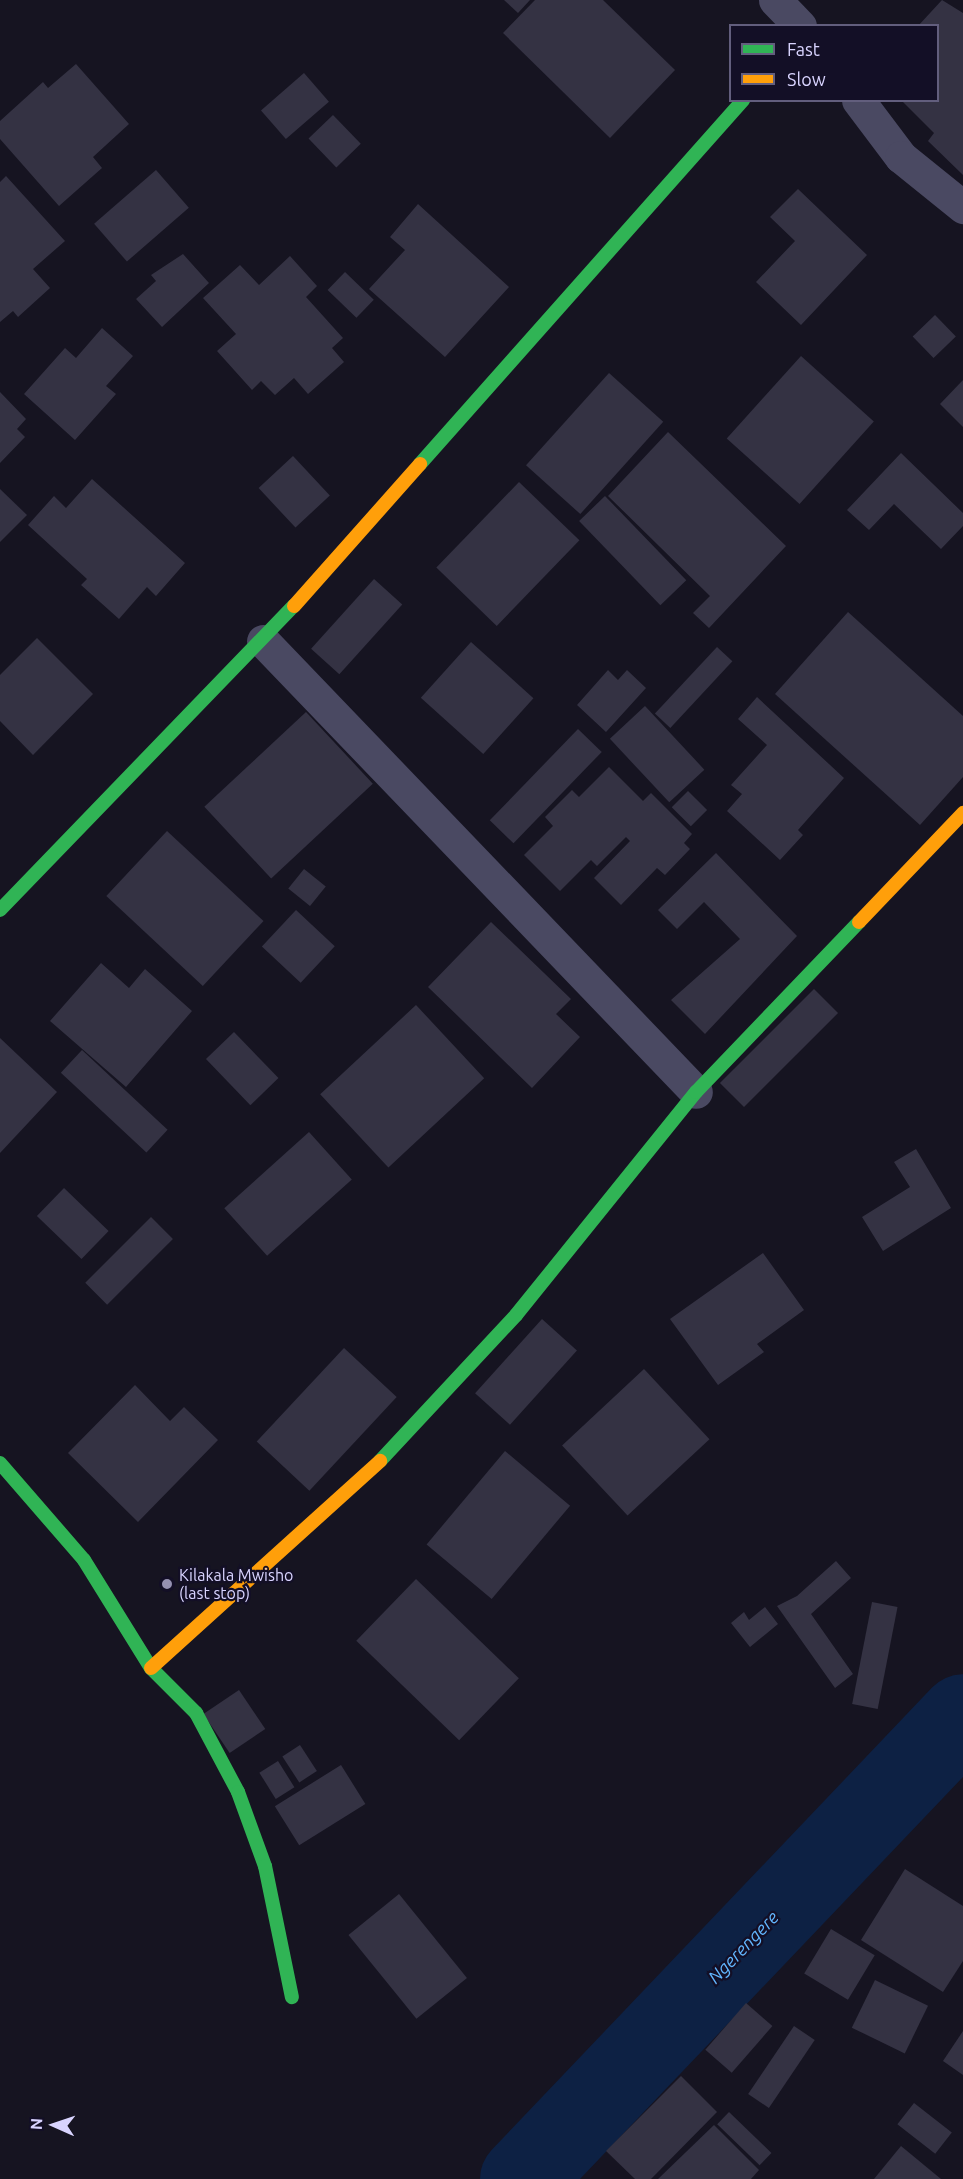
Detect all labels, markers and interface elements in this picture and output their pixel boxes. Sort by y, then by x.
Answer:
legend [729,24,939,102]
text: Fast [787,39,820,59]
text: Slow [787,69,826,89]
place label: Kilakala Mwisho (last stop) [179,1565,293,1603]
marker: Kilakala Mwisho (last stop) [160,1577,174,1591]
water label: Ngerengere [703,1906,783,1988]
north arrow [24,2095,84,2155]
text: N [27,2118,45,2130]

